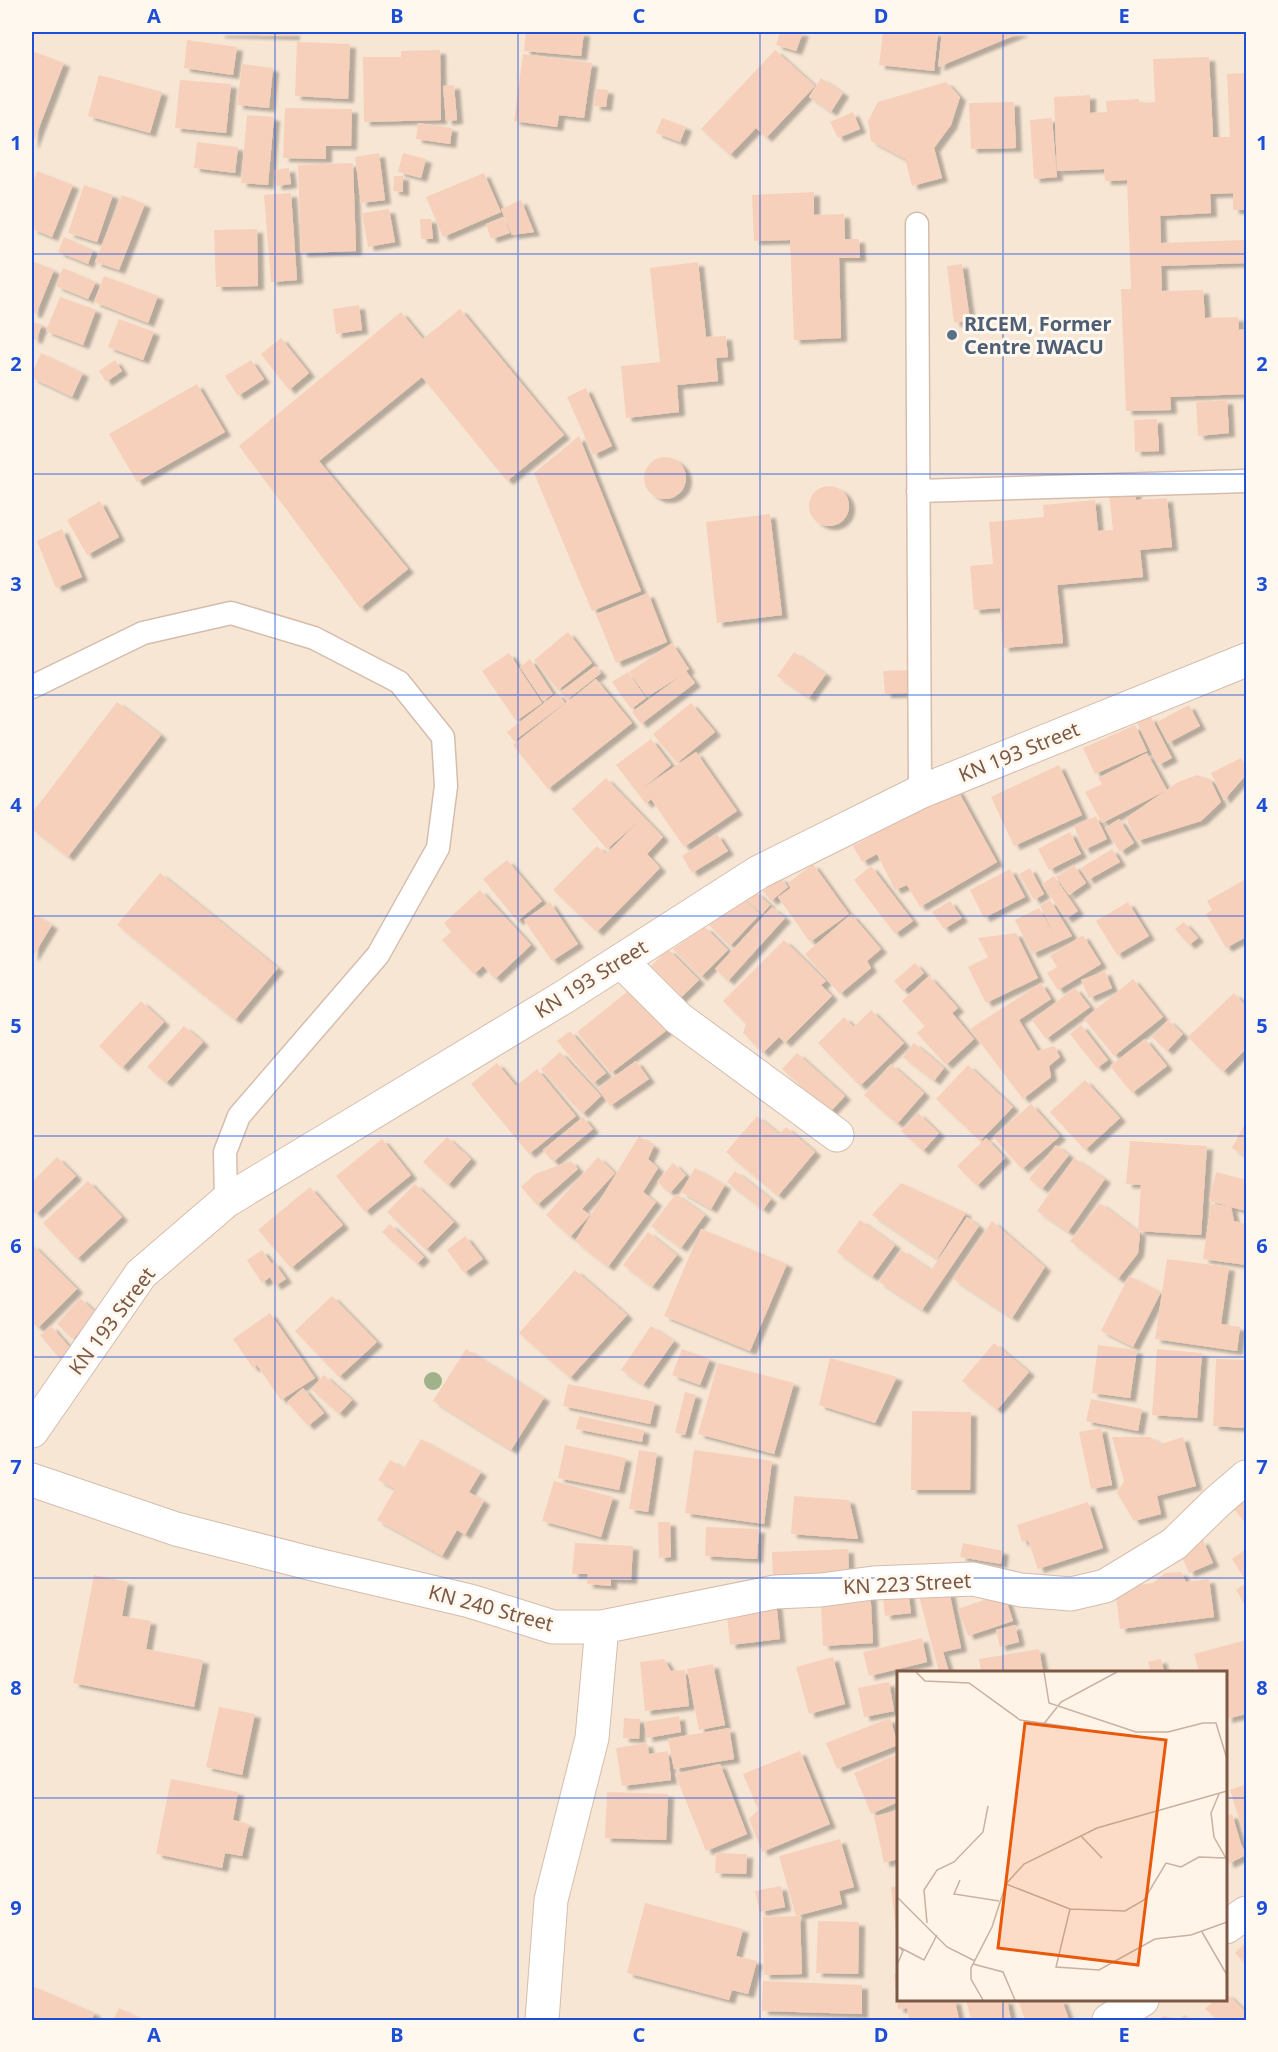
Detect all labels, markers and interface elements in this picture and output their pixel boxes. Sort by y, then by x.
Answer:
text: A [147,2,161,29]
text: B [390,2,404,29]
text: C [633,2,646,29]
text: D [874,2,888,29]
text: E [1118,2,1130,29]
text: 1 [10,129,22,156]
text: 1 [1256,129,1268,156]
place label: RICEM, Former Centre IWACU [964,310,1112,360]
marker: RICEM, Former Centre IWACU [945,328,959,342]
text: 2 [10,350,22,377]
text: 2 [1256,350,1268,377]
text: 3 [10,570,22,597]
text: 3 [1256,570,1268,597]
street label: KN 193 Street [954,715,1083,788]
text: 4 [10,791,22,818]
text: 4 [1256,791,1268,818]
street label: KN 193 Street [529,933,652,1024]
text: 5 [10,1012,22,1039]
text: 5 [1256,1012,1268,1039]
text: 6 [10,1232,22,1259]
text: 6 [1256,1232,1268,1259]
street label: KN 193 Street [62,1261,161,1380]
text: 7 [10,1453,22,1480]
text: 7 [1256,1453,1268,1480]
street label: KN 223 Street [842,1567,972,1600]
street label: KN 240 Street [426,1578,557,1637]
inset map [897,1671,1227,2001]
text: 8 [10,1674,22,1701]
text: 8 [1256,1674,1268,1701]
text: 9 [10,1894,22,1921]
text: 9 [1256,1894,1268,1921]
text: A [147,2021,161,2048]
text: B [390,2021,404,2048]
text: C [633,2021,646,2048]
text: D [874,2021,888,2048]
text: E [1118,2021,1130,2048]

